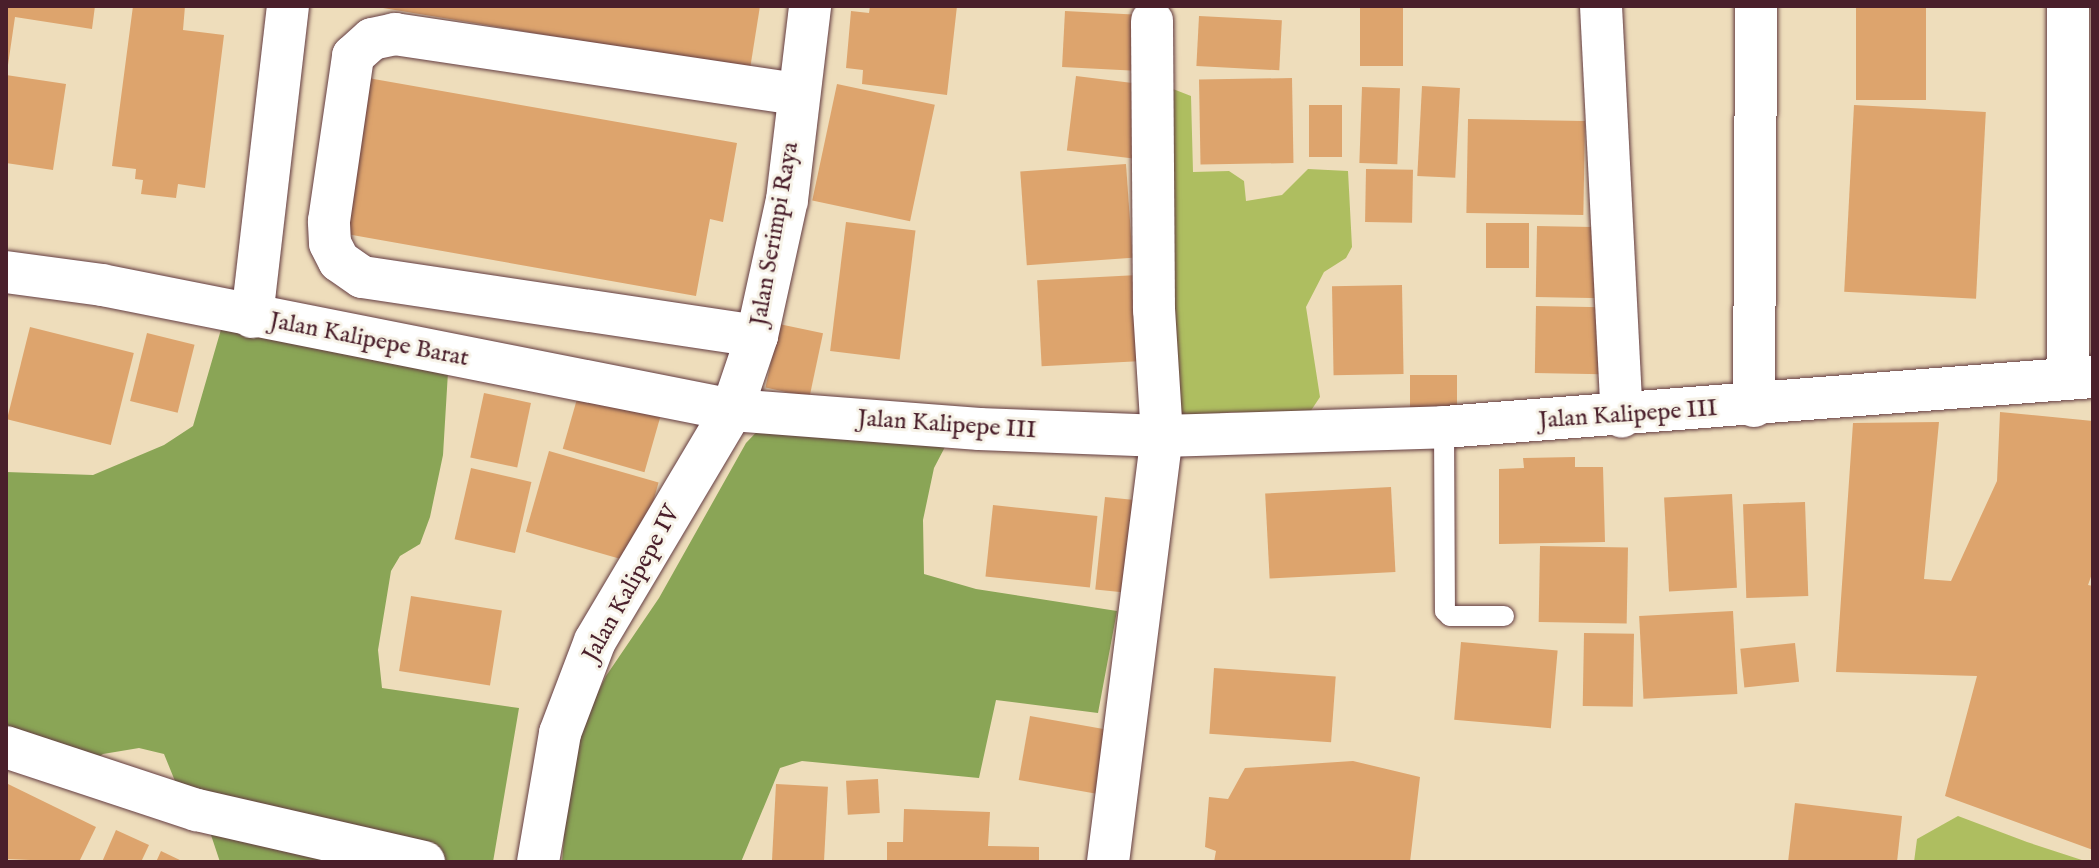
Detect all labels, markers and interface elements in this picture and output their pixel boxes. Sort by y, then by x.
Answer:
street label: Jalan Serimpi Raya [745,140,805,328]
street label: Jalan Kalipepe Barat [267,307,471,373]
street label: Jalan Kalipepe III [1538,394,1718,436]
street label: Jalan Kalipepe III [857,404,1037,446]
street label: Jalan Kalipepe IV [577,501,687,667]

